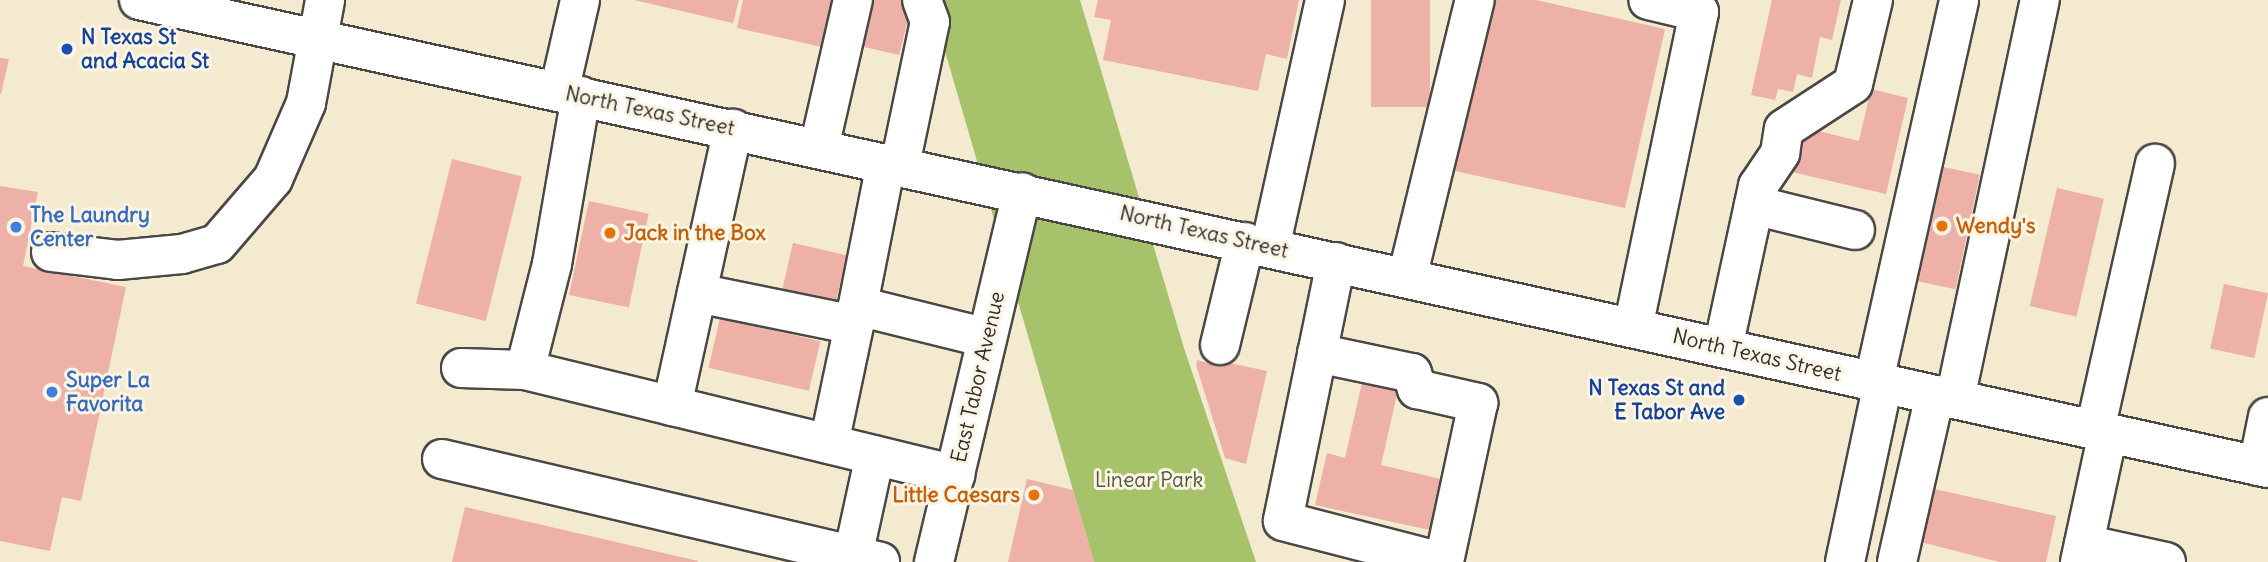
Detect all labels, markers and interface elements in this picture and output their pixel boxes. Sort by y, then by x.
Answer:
place label: N Texas St and Acacia St [81,24,209,74]
marker: N Texas St and Acacia St [59,41,75,57]
street label: North Texas Street [563,81,737,141]
street label: North Texas Street [1117,200,1291,264]
place label: The Laundry Center [30,202,150,252]
place label: Wendy's [1956,213,2036,239]
marker: Wendy's [1934,218,1950,234]
marker: The Laundry Center [8,219,24,235]
place label: Jack in the Box [624,220,766,246]
marker: Jack in the Box [602,225,618,241]
street label: East Tabor Avenue [946,289,1010,465]
street label: North Texas Street [1670,323,1844,387]
place label: Super La Favorita [66,367,150,417]
place label: N Texas St and E Tabor Ave [1588,375,1725,425]
marker: Super La Favorita [44,384,60,400]
marker: N Texas St and E Tabor Ave [1731,392,1747,408]
park label: Linear Park [1095,467,1203,493]
place label: Little Caesars [892,482,1020,508]
marker: Little Caesars [1026,487,1042,503]

